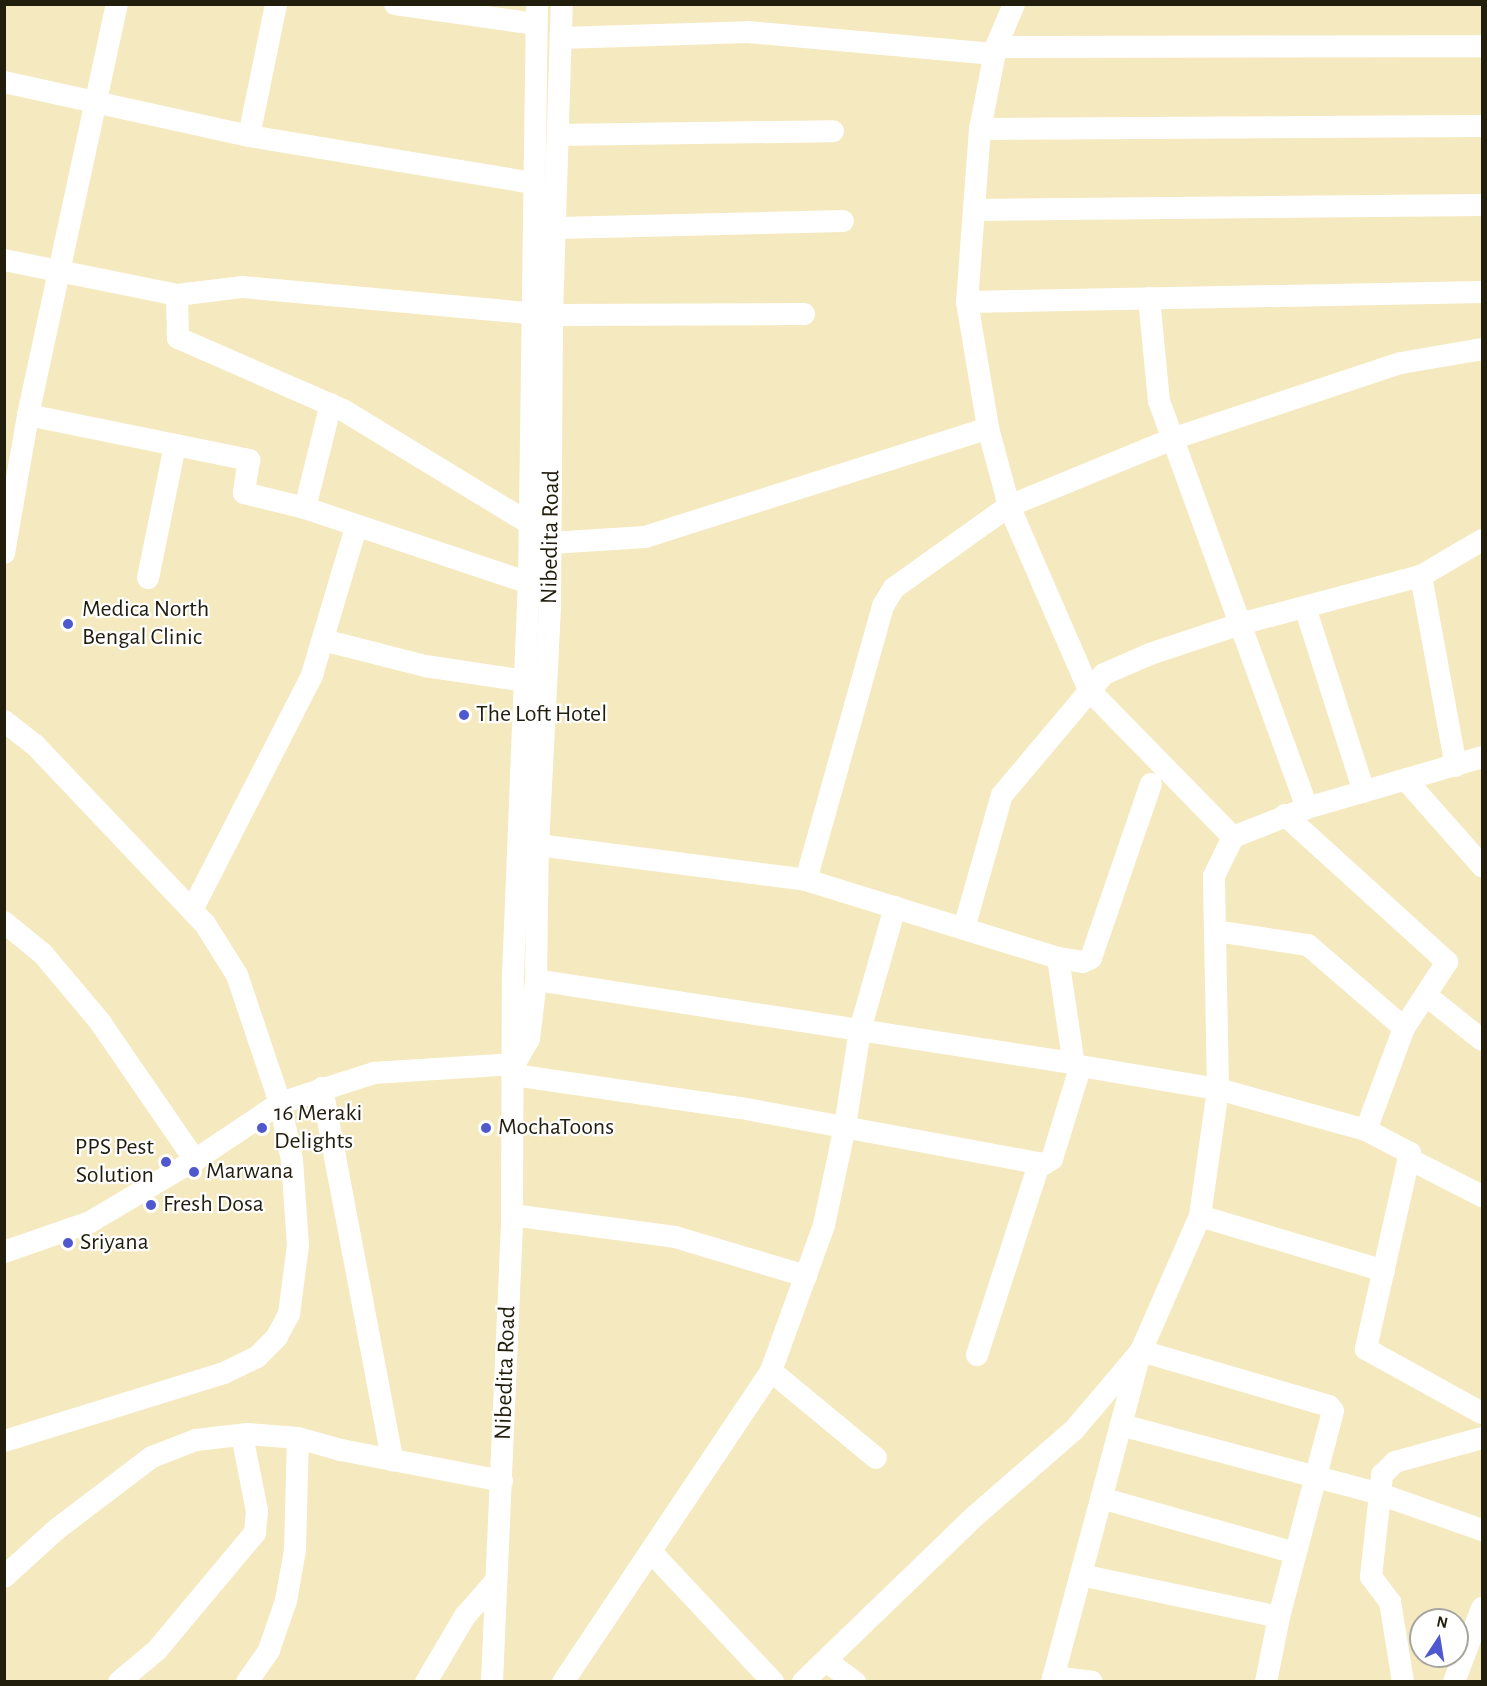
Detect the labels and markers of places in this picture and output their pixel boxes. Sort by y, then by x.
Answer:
place label: Medica North Bengal Clinic [82,596,209,652]
marker: Medica North Bengal Clinic [59,615,77,633]
place label: The Loft Hotel [476,701,607,729]
marker: The Loft Hotel [457,708,471,722]
place label: 16 Meraki Delights [274,1100,362,1156]
place label: MochaToons [498,1114,614,1142]
marker: 16 Meraki Delights [255,1121,269,1135]
marker: MochaToons [479,1121,493,1135]
place label: PPS Pest Solution [75,1134,154,1190]
marker: PPS Pest Solution [159,1155,173,1169]
place label: Marwana [206,1158,294,1186]
marker: Marwana [187,1165,201,1179]
place label: Fresh Dosa [163,1191,264,1219]
marker: Fresh Dosa [144,1198,158,1212]
place label: Sriyana [80,1229,149,1257]
marker: Sriyana [61,1236,75,1250]

